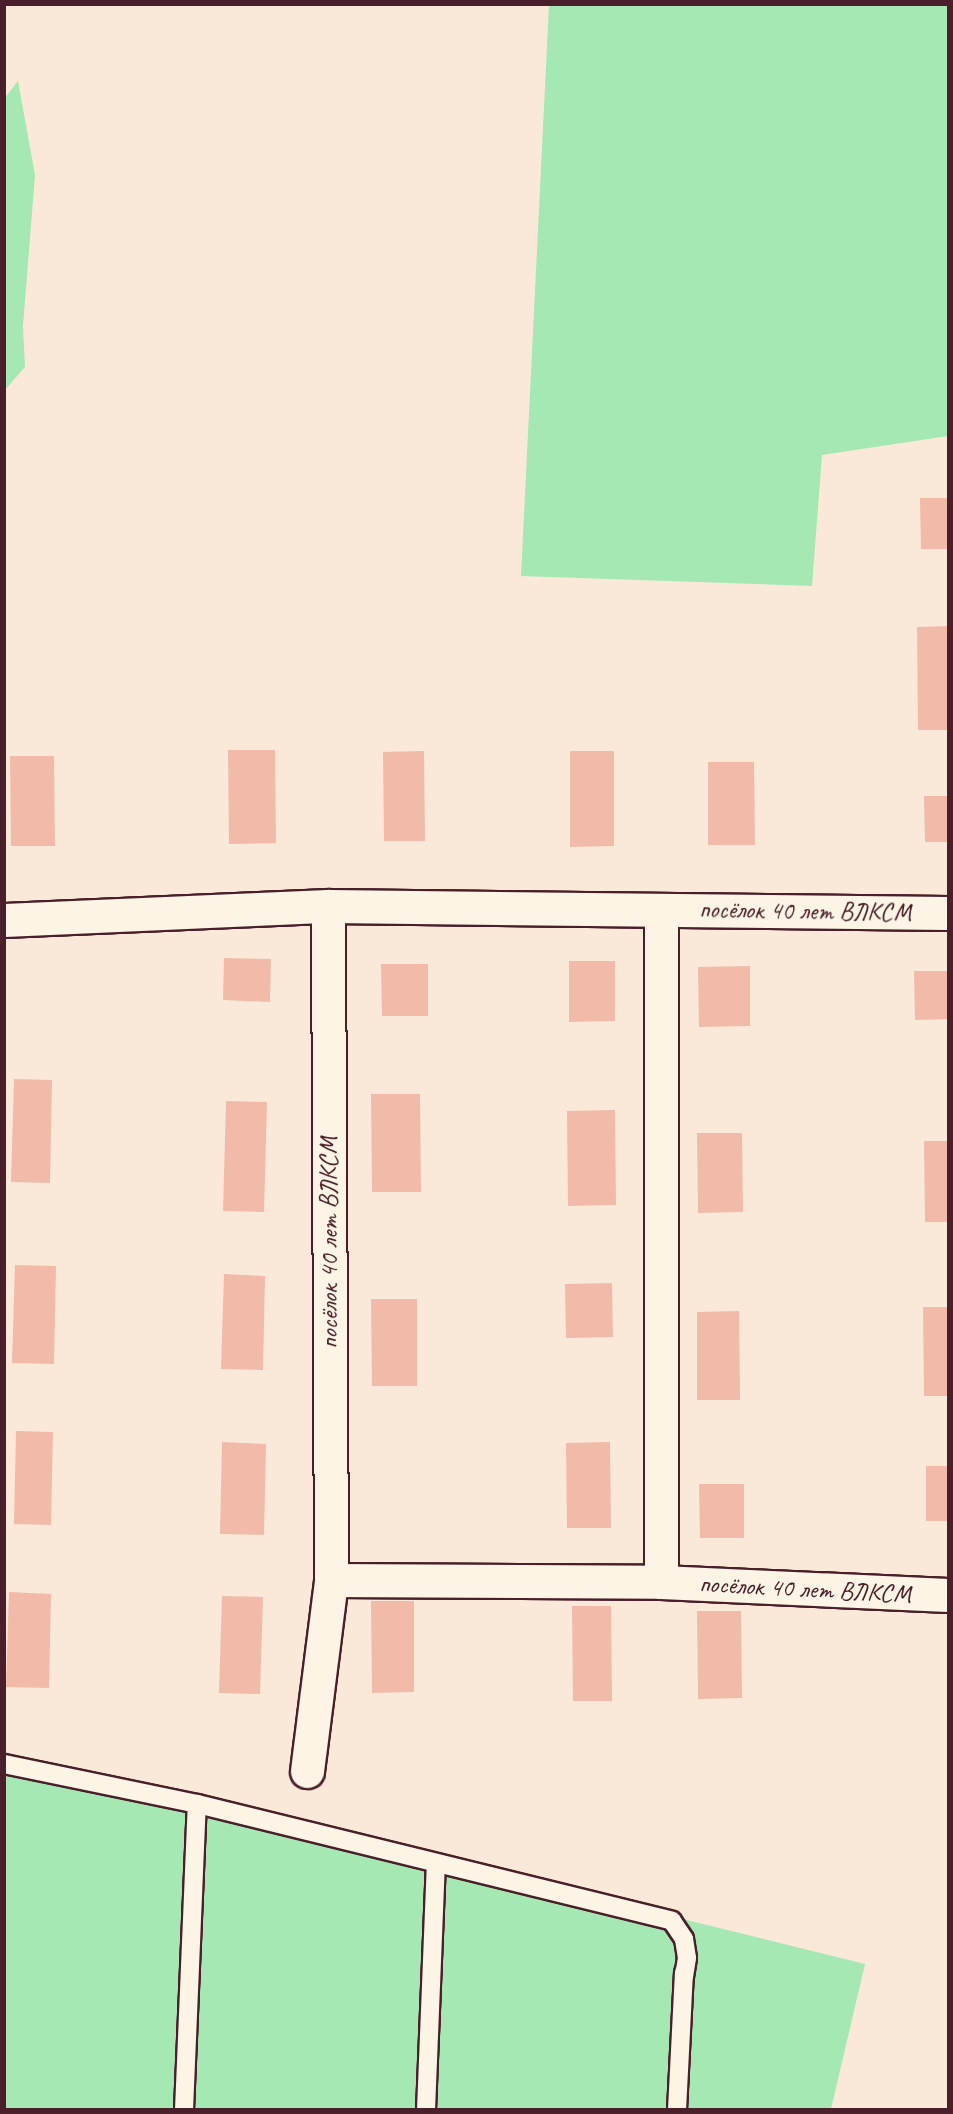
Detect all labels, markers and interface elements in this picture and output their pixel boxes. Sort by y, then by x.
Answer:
street label: посёлок 40 лет ВЛКСМ [699,894,911,928]
street label: посёлок 40 лет ВЛКСМ [313,1137,345,1349]
street label: посёлок 40 лет ВЛКСМ [698,1568,912,1610]

